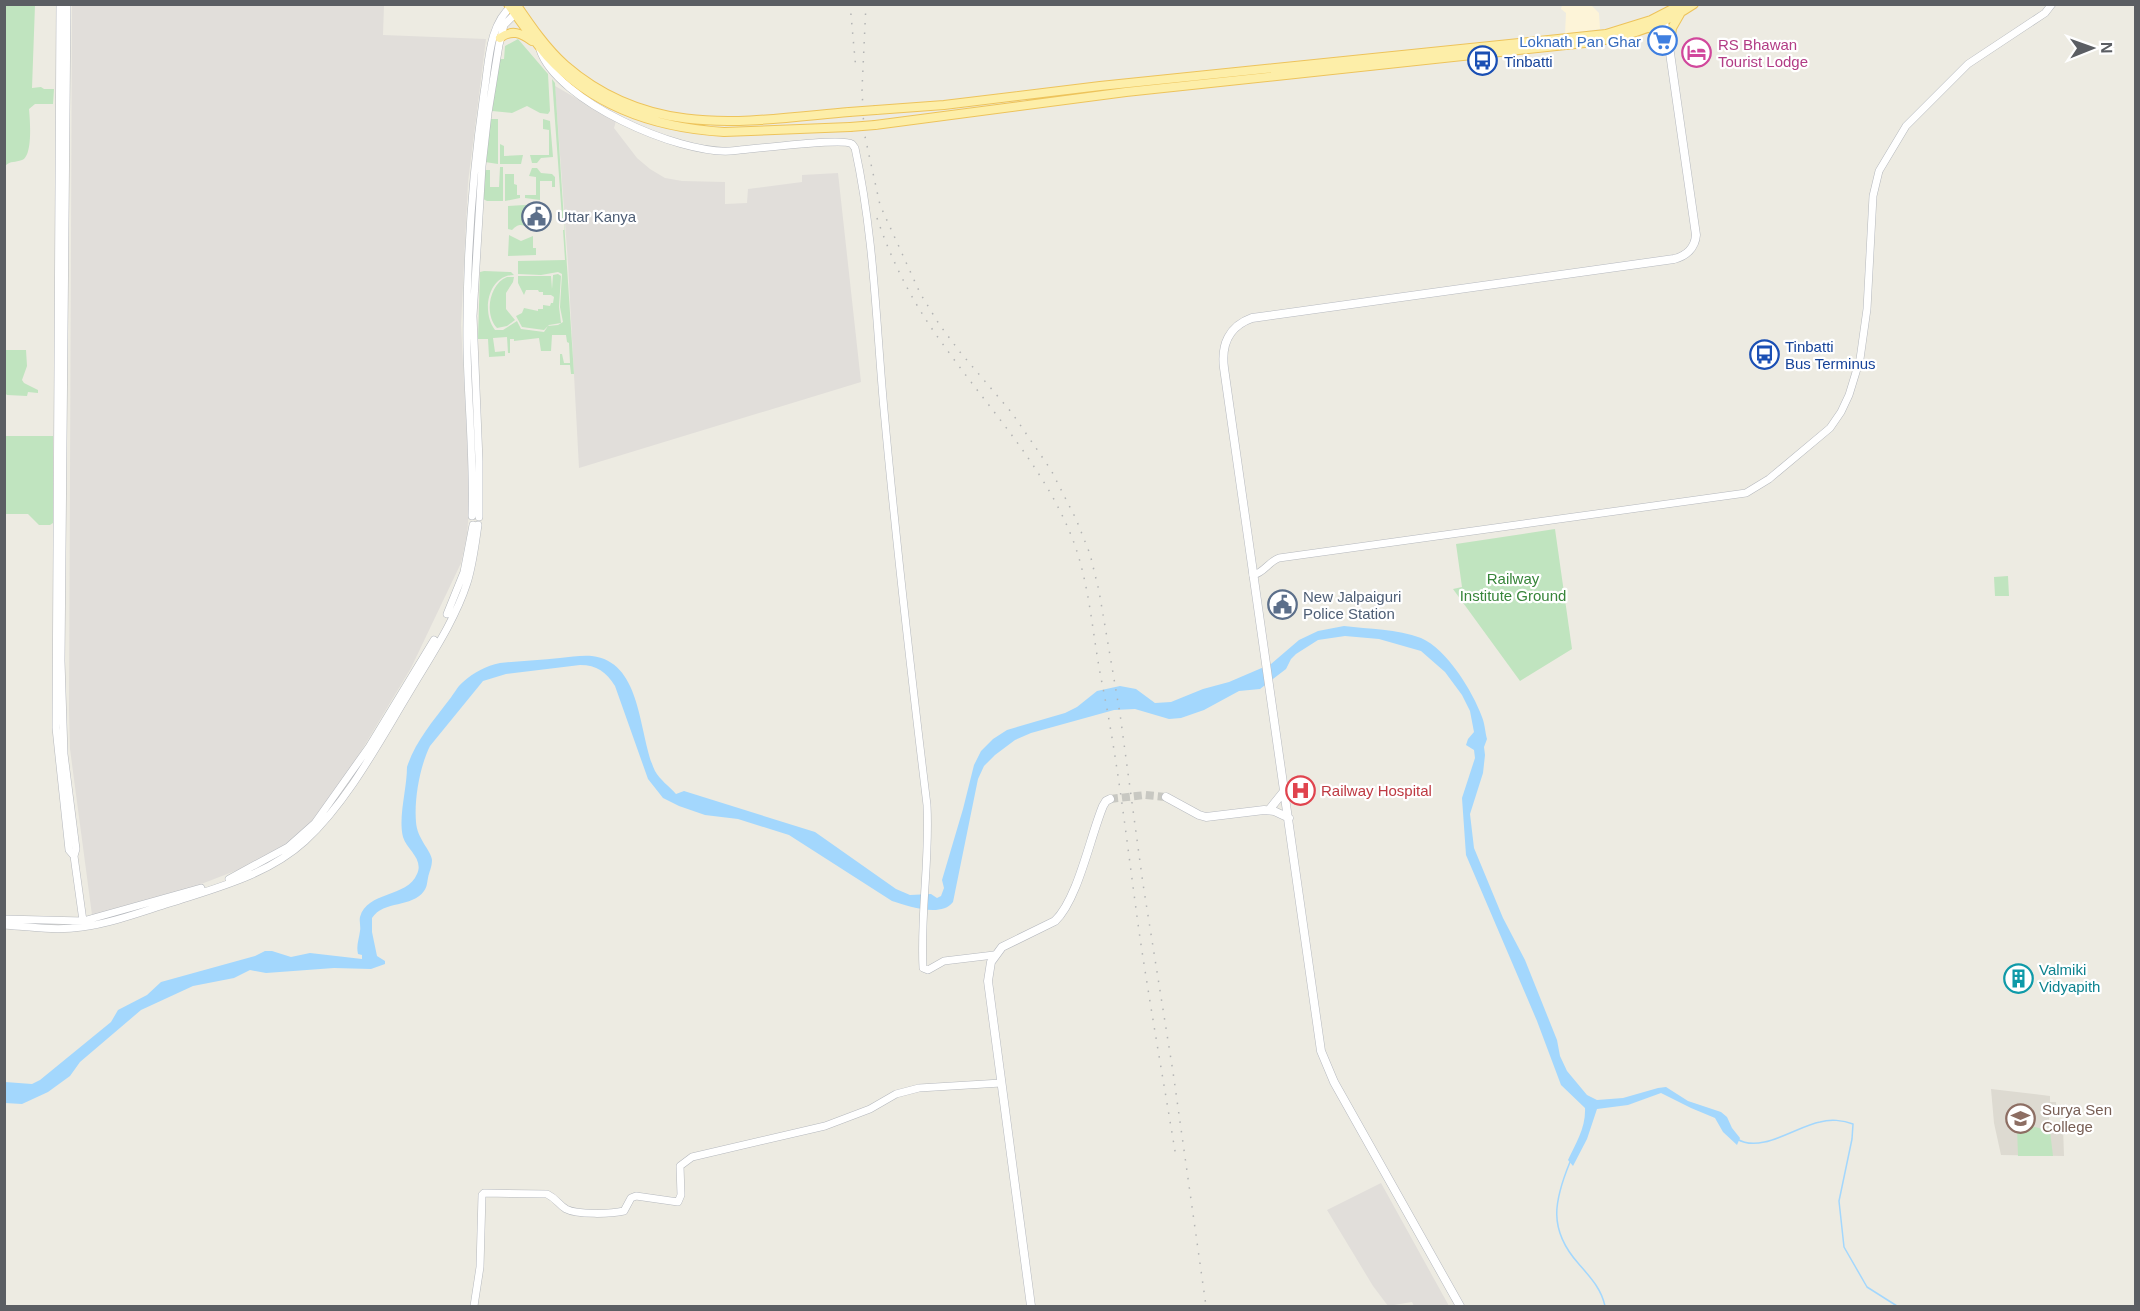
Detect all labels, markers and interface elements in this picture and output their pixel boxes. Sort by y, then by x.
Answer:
north arrow [2062,18,2122,78]
supermarket icon: Loknath Pan Ghar [1646,25,1678,57]
place label: Loknath Pan Ghar [1519,33,1641,50]
place label: RS Bhawan Tourist Lodge [1718,36,1808,70]
hotel icon: RS Bhawan Tourist Lodge [1681,37,1713,69]
text: N [2098,42,2115,54]
bus stop icon: Tinbatti [1467,45,1499,77]
place label: Tinbatti [1504,53,1553,70]
public building icon: Uttar Kanya [520,200,552,232]
place label: Uttar Kanya [557,208,637,225]
place label: Tinbatti Bus Terminus [1785,338,1876,372]
bus stop icon: Tinbatti Bus Terminus [1748,339,1780,371]
park label: Railway Institute Ground [1460,570,1566,604]
place label: New Jalpaiguri Police Station [1303,588,1401,622]
public building icon: New Jalpaiguri Police Station [1266,589,1298,621]
hospital icon: Railway Hospital [1284,774,1316,806]
place label: Railway Hospital [1321,782,1432,799]
place label: Valmiki Vidyapith [2039,961,2100,995]
building icon: Valmiki Vidyapith [2002,962,2034,994]
place label: Surya Sen College [2042,1101,2112,1135]
school or university icon: Surya Sen College [2005,1102,2037,1134]

